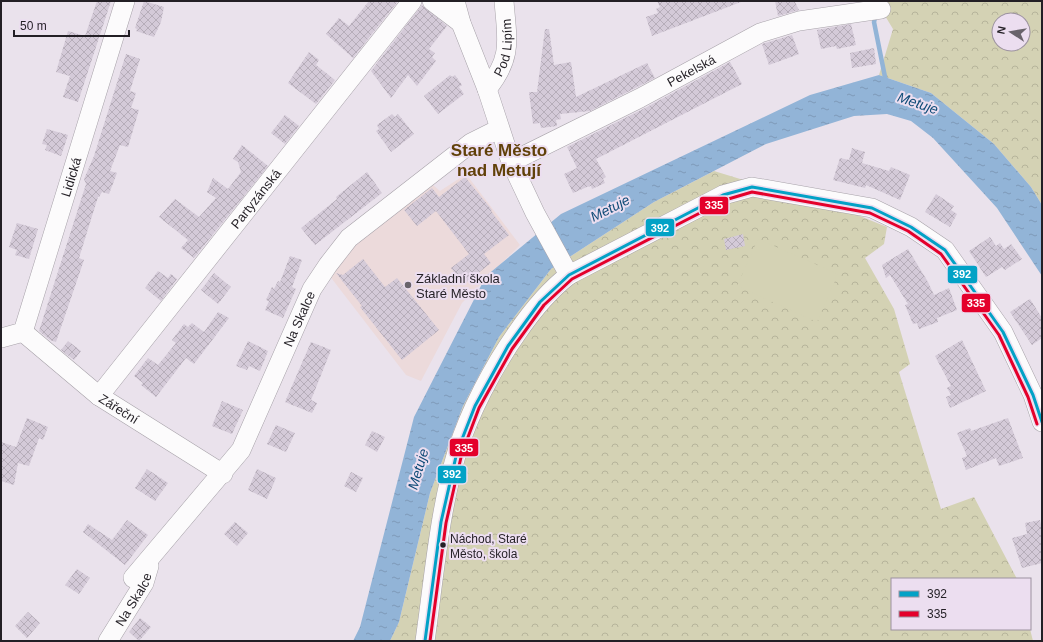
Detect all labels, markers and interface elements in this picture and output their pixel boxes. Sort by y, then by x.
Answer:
scale bar [14,12,129,38]
north arrow [991,12,1031,52]
street label: Pod Lipím [491,18,515,79]
text: 50 m [20,19,47,33]
text: N [995,25,1008,35]
street label: Pekelská [664,51,719,90]
water label: Metuje [896,89,941,117]
district label: Staré Město nad Metují [451,141,547,180]
street label: Lidická [58,155,85,199]
street label: Partyzánská [228,165,284,232]
water label: Metuje [588,191,633,225]
line badge: 335 [699,196,729,215]
text: 335 [705,199,723,211]
line badge: 392 [645,218,675,237]
text: 392 [651,222,669,234]
line badge: 392 [947,265,978,284]
text: 392 [953,268,971,280]
place label: Základní škola Staré Město [416,271,501,301]
marker: Základní škola Staré Město [403,280,413,290]
street label: Na Skalce [281,289,318,349]
line badge: 335 [961,293,991,313]
text: 335 [967,297,985,309]
street label: Zářeční [96,391,142,427]
line badge: 335 [449,438,479,457]
text: 335 [455,442,473,454]
water label: Metuje [405,446,432,491]
line badge: 392 [437,465,467,484]
text: 392 [443,468,461,480]
place label: Náchod, Staré Město, škola [450,532,527,561]
marker: Náchod, Staré Město, škola [438,540,448,550]
street label: Na Skalce [112,571,155,629]
legend [891,578,1031,630]
text: 392 [927,587,947,601]
text: 335 [927,607,947,621]

